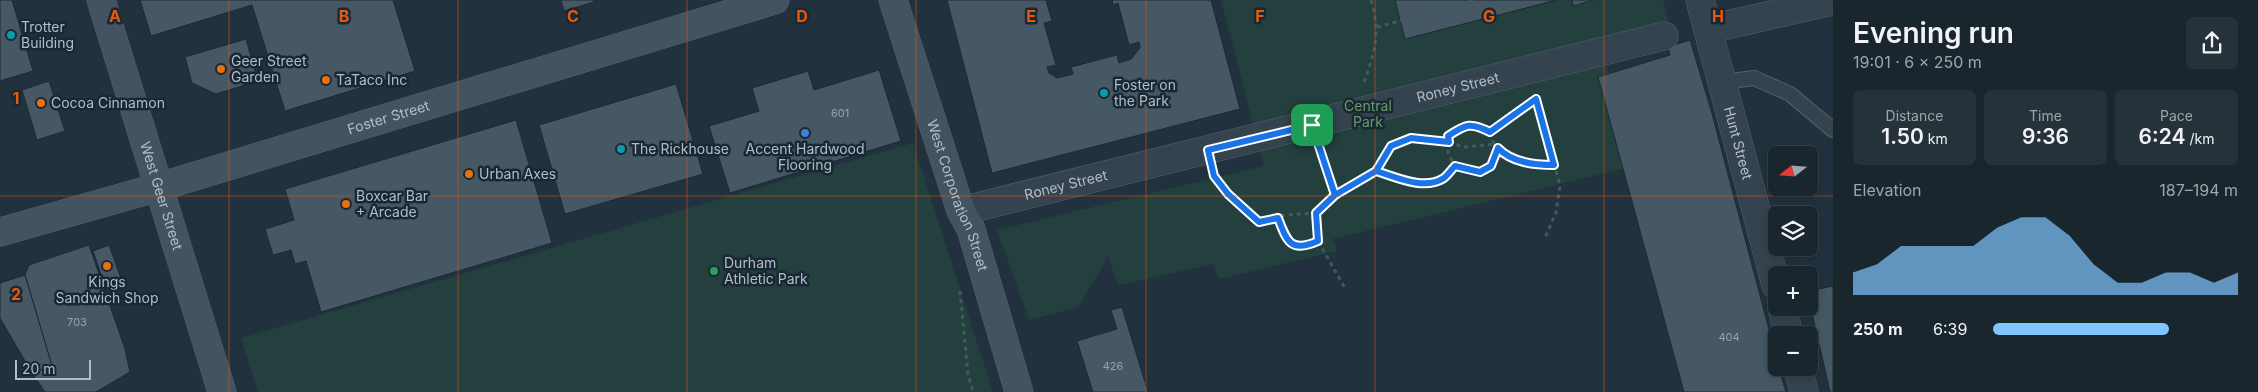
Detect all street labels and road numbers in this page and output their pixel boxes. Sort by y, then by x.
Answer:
street label: Roney Street [1415,68,1501,105]
street label: Foster Street [345,96,432,137]
street label: Hunt Street [1721,104,1757,182]
street label: West Corporation Street [924,117,992,273]
street label: West Geer Street [137,139,187,253]
street label: Roney Street [1022,166,1109,203]

